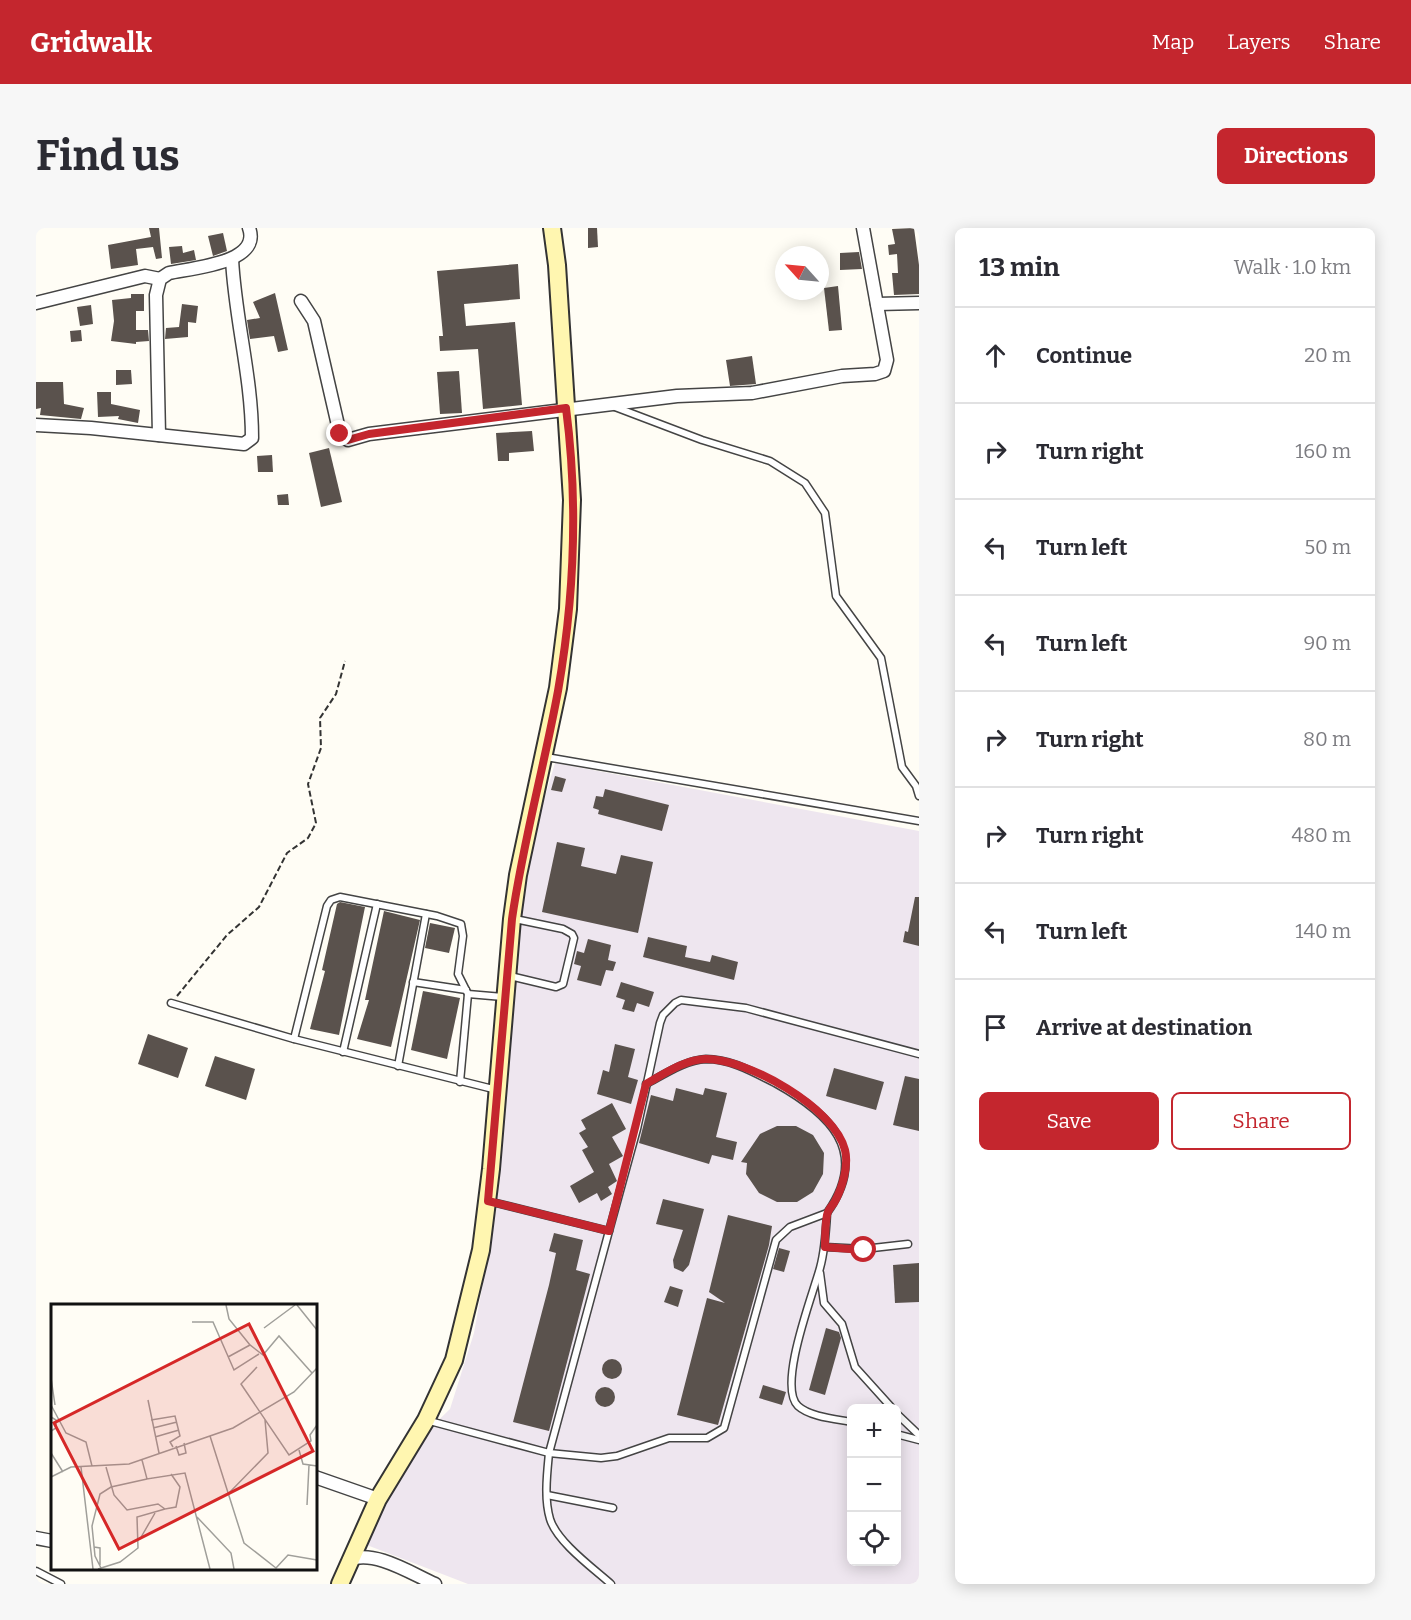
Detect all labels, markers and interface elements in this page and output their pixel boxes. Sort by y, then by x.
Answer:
text: Gridwalk [30,26,152,59]
text: Map [1152,29,1194,55]
text: Layers [1227,29,1291,55]
text: Share [1324,29,1381,55]
button: Directions [1217,128,1375,184]
text: Find us [36,131,180,181]
north arrow [775,246,829,300]
text: 13 min [979,252,1060,283]
text: Walk · 1.0 km [1234,255,1351,279]
icon: ahead [979,339,1012,372]
text: Continue [1036,342,1132,369]
text: 20 m [1304,343,1351,367]
route end [326,420,352,446]
icon: right [979,435,1012,468]
text: Turn right [1036,438,1144,465]
text: 160 m [1295,439,1351,463]
icon: left [979,531,1012,564]
text: Turn left [1036,534,1128,561]
text: 50 m [1304,535,1351,559]
icon: left [979,627,1012,660]
text: Turn left [1036,630,1128,657]
text: 90 m [1303,631,1351,655]
icon: right [979,723,1012,756]
text: Turn right [1036,726,1144,753]
text: 80 m [1303,727,1351,751]
icon: right [979,819,1012,852]
text: Turn right [1036,822,1144,849]
text: 480 m [1291,823,1351,847]
icon: left [979,915,1012,948]
text: Turn left [1036,918,1128,945]
text: 140 m [1295,919,1351,943]
icon: arrive [979,1011,1012,1044]
text: Arrive at destination [1036,1014,1252,1041]
button: Save [979,1092,1159,1150]
button: Share [1171,1092,1351,1150]
route start [850,1236,876,1262]
inset map [51,1304,316,1569]
map controls [847,1404,901,1566]
button: + [847,1404,901,1458]
button: − [847,1458,901,1512]
button: locate [847,1512,901,1566]

